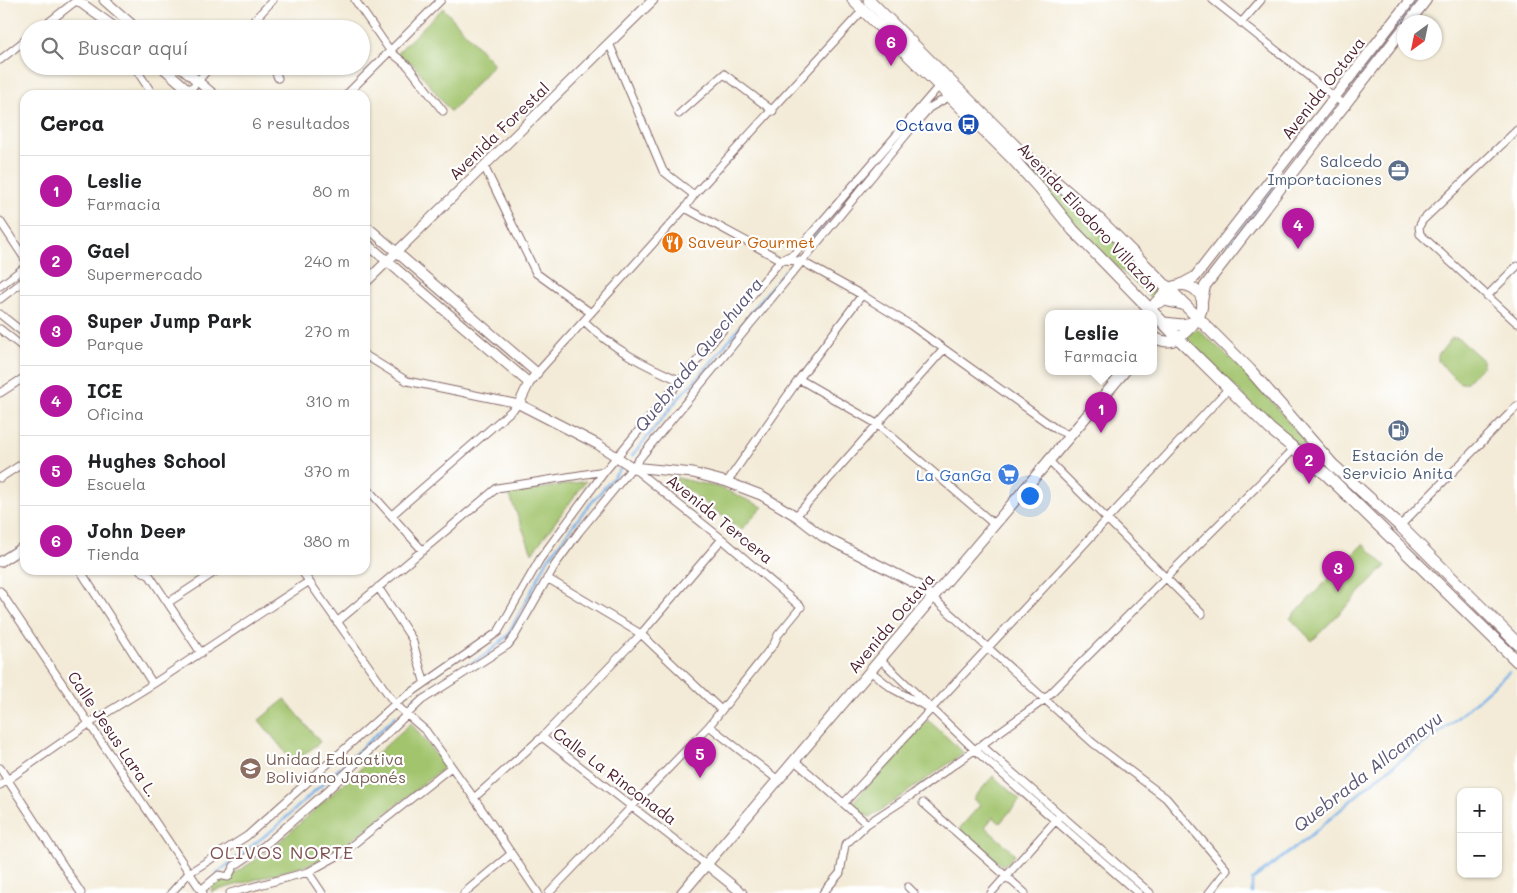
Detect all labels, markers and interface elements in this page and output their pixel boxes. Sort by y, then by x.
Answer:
north arrow [1397,15,1442,60]
search box [20,20,370,75]
pin: 6 [875,25,907,66]
street label: Avenida Octava [1276,32,1369,143]
icon: search [38,34,66,62]
text: Buscar aquí [78,35,188,60]
street label: Avenida Forestal [444,77,553,184]
text: Cerca [40,109,105,136]
text: 6 resultados [252,112,350,133]
bus stop icon: Octava [957,113,981,137]
place label: Octava [895,114,953,135]
street label: Avenida Eliodoro Villazón [1013,137,1163,296]
place label: Salcedo Importaciones [1268,150,1382,189]
office icon: Salcedo Importaciones [1386,158,1410,182]
text: Leslie [87,168,142,193]
text: 1 [52,180,60,201]
text: 80 m [313,180,350,201]
text: Farmacia [87,193,161,214]
pin: 4 [1282,208,1314,249]
restaurant icon: Saveur Gourmet [660,230,684,254]
place label: Saveur Gourmet [688,231,815,252]
text: Gael [87,238,130,263]
text: 2 [52,250,60,271]
text: 240 m [304,250,350,271]
text: Supermercado [87,263,202,284]
water label: Quebrada Quechuara [628,272,768,437]
text: Super Jump Park [87,308,252,333]
popup [1045,310,1157,375]
text: 3 [51,320,61,341]
text: 270 m [304,320,350,341]
text: Leslie [1064,320,1119,345]
text: Parque [87,333,144,354]
text: Farmacia [1064,345,1138,366]
text: ICE [87,378,123,403]
text: 4 [51,390,61,411]
text: 310 m [306,390,350,411]
pin: 1 [1085,392,1117,433]
text: Oficina [87,403,144,424]
fuel station icon: Estación de Servicio Anita [1386,419,1410,443]
pin: 2 [1293,443,1325,484]
place label: Estación de Servicio Anita [1342,444,1454,483]
text: Hughes School [87,448,226,473]
text: 5 [51,460,61,481]
text: 370 m [304,460,350,481]
supermarket icon: La GanGa [996,463,1020,487]
place label: La GanGa [916,464,992,485]
street label: Avenida Tercera [663,469,778,568]
text: Escuela [87,473,146,494]
your location [1017,483,1043,509]
text: John Deer [87,518,186,543]
text: 6 [51,530,61,551]
text: 380 m [303,530,350,551]
text: Tienda [87,543,140,564]
pin: 3 [1322,551,1354,592]
street label: Avenida Octava [843,568,939,677]
street label: Calle Jesus Lara L. [64,667,163,801]
water label: Quebrada Allcamayu [1288,705,1447,837]
street label: Calle La Rinconada [549,722,681,829]
pin: 5 [684,737,716,778]
place label: Unidad Educativa Boliviano Japonés [266,748,406,787]
school or university icon: Unidad Educativa Boliviano Japonés [238,756,262,780]
map controls [1457,788,1502,878]
button: + [1457,788,1502,833]
button: − [1457,833,1502,878]
district label: OLIVOS NORTE [210,840,354,864]

